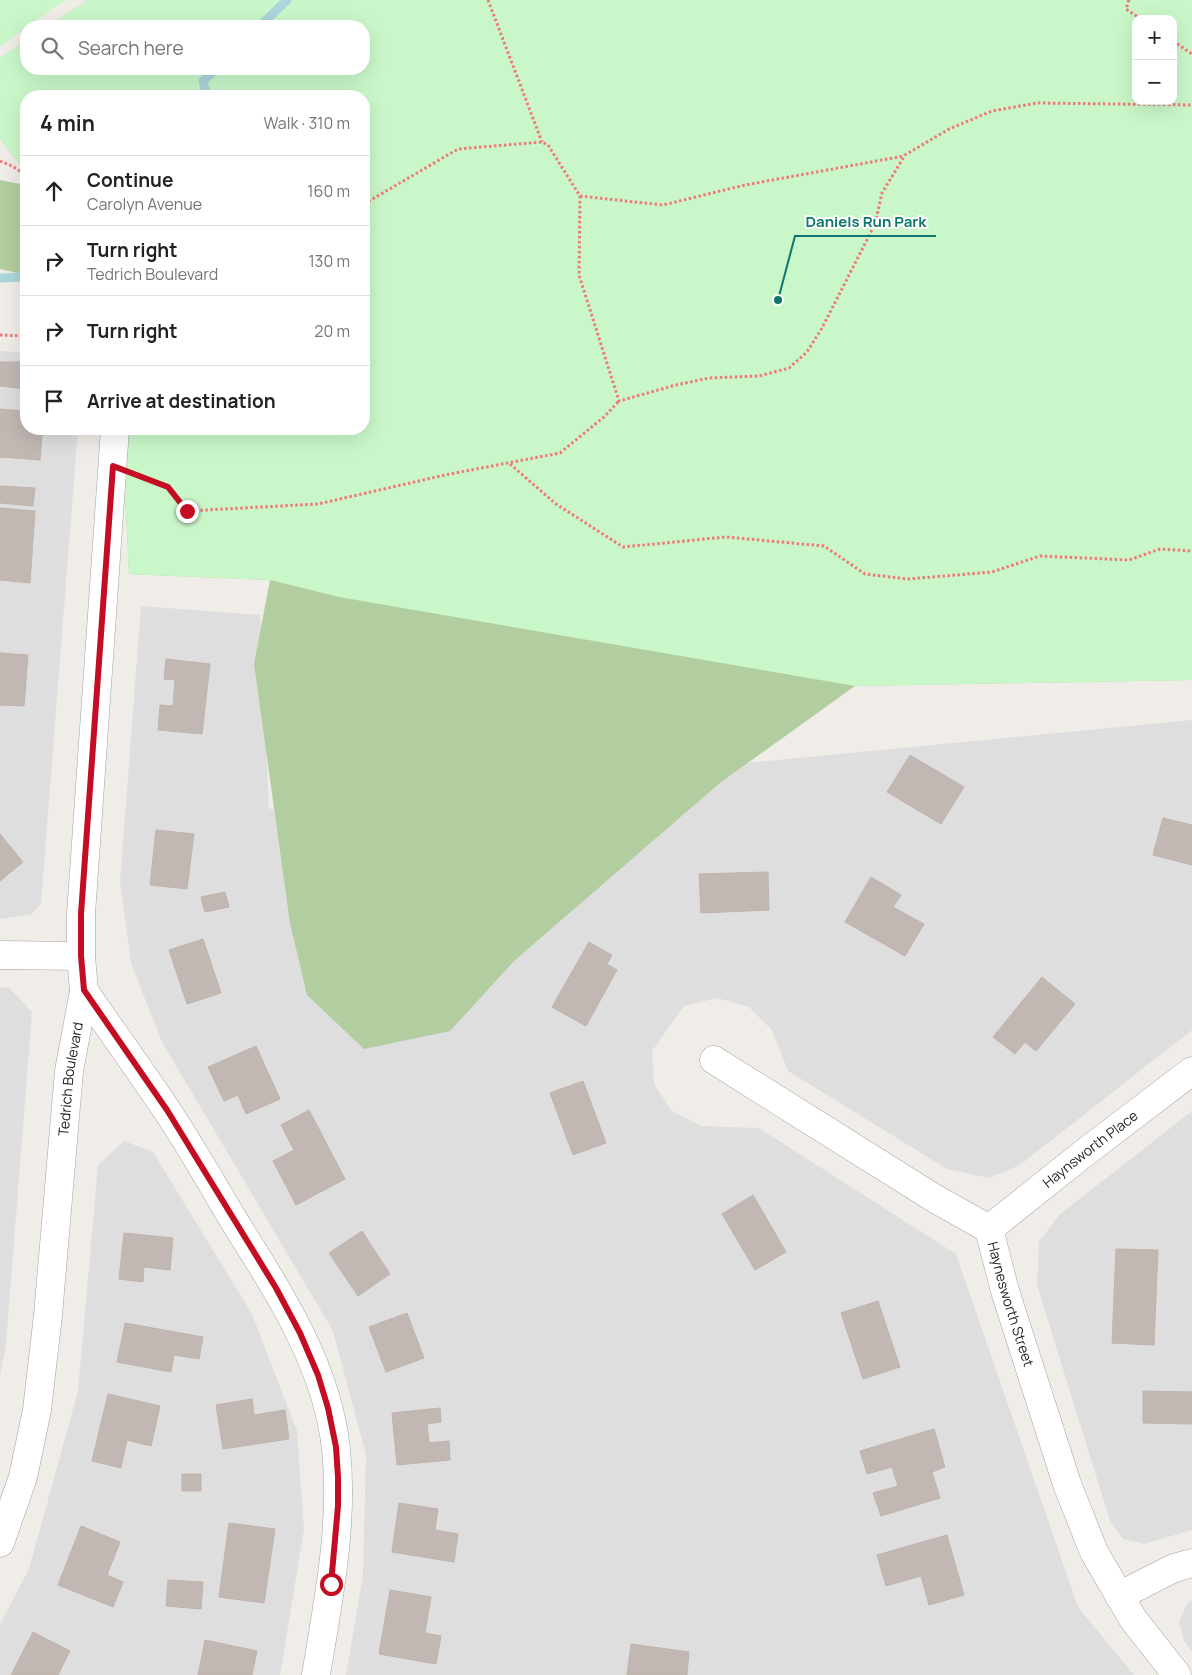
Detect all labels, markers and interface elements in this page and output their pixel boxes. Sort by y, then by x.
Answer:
map controls [1132,15,1177,105]
button: + [1132,15,1177,60]
search box [20,20,370,75]
icon: search [38,34,66,62]
text: Search here [78,35,184,61]
button: − [1132,60,1177,105]
text: 4 min [40,109,95,137]
text: Walk · 310 m [264,112,350,134]
text: Continue [87,167,173,193]
icon: ahead [40,177,68,205]
text: 160 m [307,180,350,202]
text: Carolyn Avenue [87,193,202,215]
callout: Daniels Run Park [795,206,936,236]
text: Daniels Run Park [806,211,927,232]
text: Turn right [87,237,177,263]
icon: right [40,247,68,275]
text: 130 m [308,250,350,272]
text: Tedrich Boulevard [87,263,218,285]
icon: right [40,317,68,345]
text: Turn right [87,318,177,344]
text: 20 m [314,320,350,342]
icon: arrive [40,387,68,415]
text: Arrive at destination [87,388,276,414]
route end [176,500,199,523]
street label: Tedrich Boulevard [53,1020,87,1137]
street label: Haynsworth Place [1038,1106,1141,1192]
street label: Haynesworth Street [984,1239,1039,1369]
route start [320,1573,343,1596]

